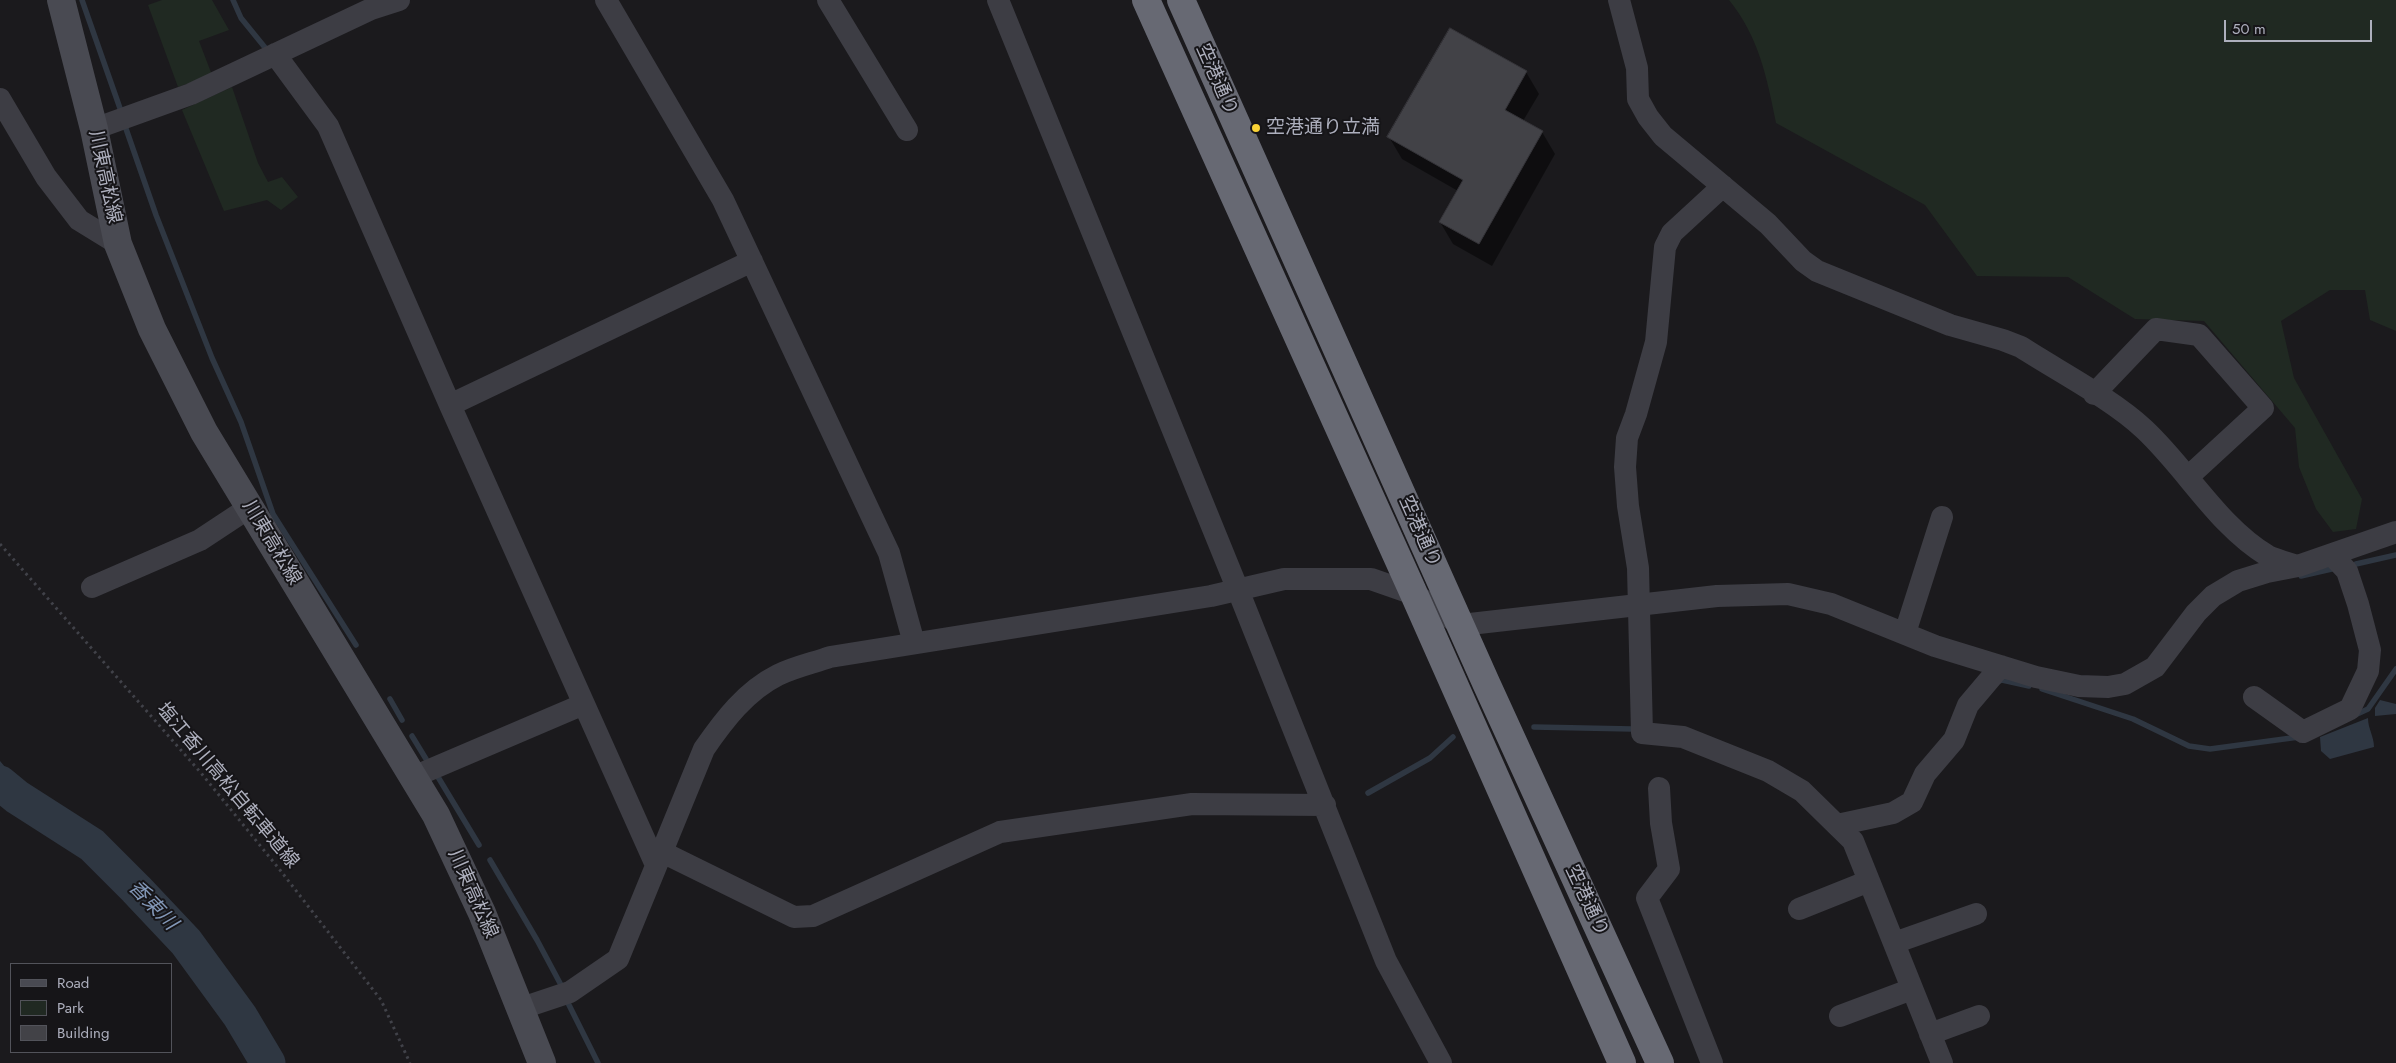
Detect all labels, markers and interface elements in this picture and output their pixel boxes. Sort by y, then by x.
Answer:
scale bar [2226,10,2374,42]
text: 50 m [2232,18,2266,40]
street label: 空港通り [1190,41,1242,119]
place label: 空港通り立満 [1266,117,1380,139]
marker: 空港通り立満 [1250,122,1262,134]
street label: 川東高松線 [83,128,125,226]
street label: 空港通り [1393,493,1445,571]
street label: 川東高松線 [237,496,305,590]
street label: 塩江香川高松自転車道線 [151,699,303,873]
street label: 川東高松線 [442,846,502,942]
street label: 空港通り [1560,862,1612,940]
water label: 香東川 [123,876,181,936]
legend [10,963,172,1053]
text: Road [57,972,89,994]
text: Park [57,997,84,1019]
text: Building [57,1022,109,1044]

